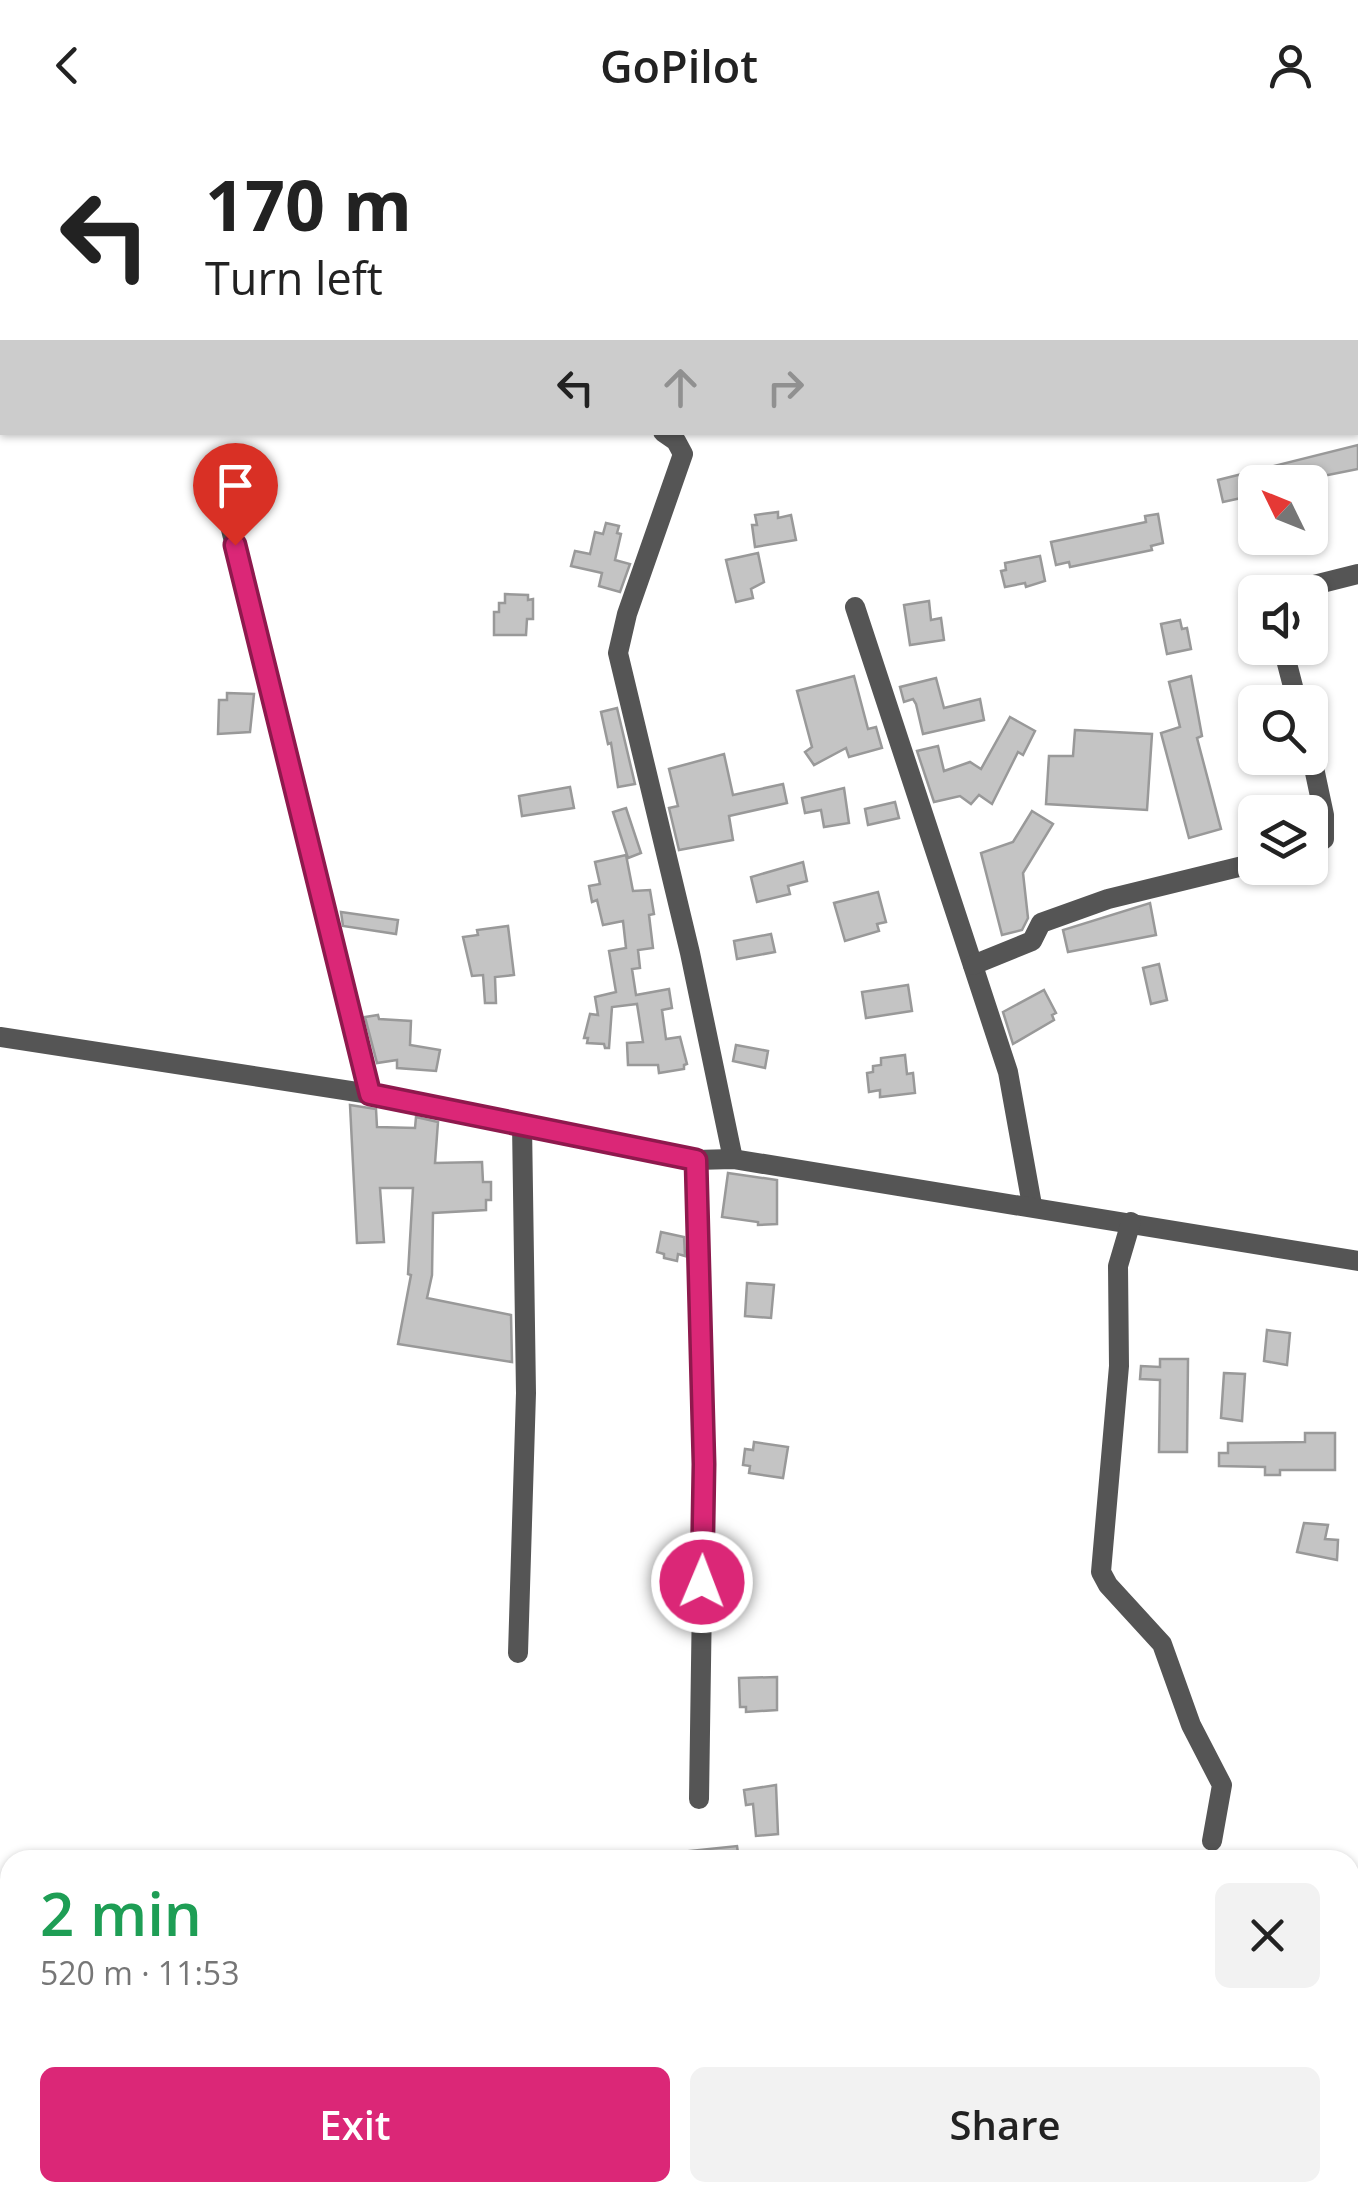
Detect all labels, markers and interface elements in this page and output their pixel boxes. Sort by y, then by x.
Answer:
text: GoPilot [600,35,758,96]
icon: back [40,38,95,93]
icon: person [1263,38,1318,93]
text: 170 m [205,156,412,252]
icon: left [40,170,170,300]
text: Turn left [205,247,383,308]
icon: left [548,360,603,415]
icon: ahead [653,360,708,415]
icon: right [758,360,813,415]
pin [193,443,278,546]
icon: arrive [208,458,263,513]
north arrow [1238,465,1328,555]
map controls [1238,465,1328,885]
button: sound [1238,575,1328,665]
button: search [1238,685,1328,775]
button: layers [1238,795,1328,885]
position arrow [650,1530,754,1634]
text: 2 min [40,1872,202,1954]
button: close [1215,1883,1320,1988]
text: 520 m · 11:53 [40,1951,239,1994]
button: Exit [40,2067,670,2182]
button: Share [690,2067,1320,2182]

